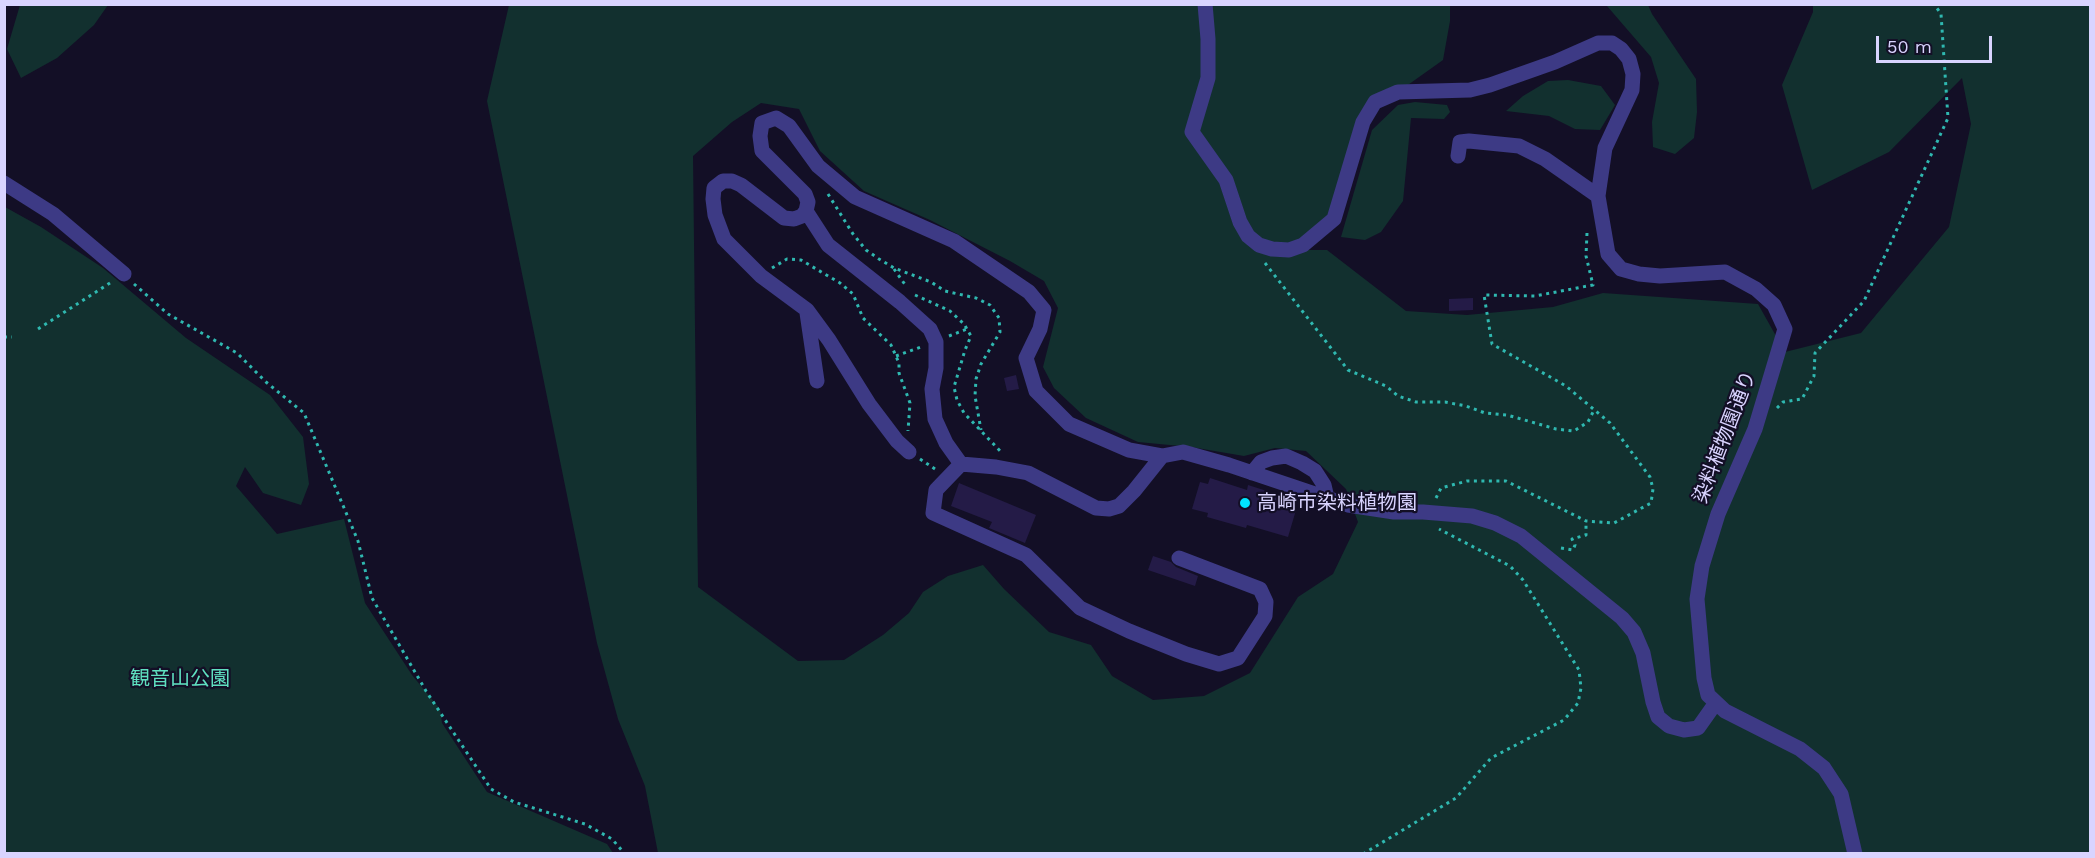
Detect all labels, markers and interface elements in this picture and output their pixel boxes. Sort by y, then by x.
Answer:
scale bar [1879,24,1994,62]
text: 50 m [1887,36,1932,57]
street label: 染料植物園通り [1689,367,1761,507]
place label: 高崎市染料植物園 [1257,491,1417,515]
marker: 高崎市染料植物園 [1238,496,1252,510]
park label: 観音山公園 [130,667,230,691]

